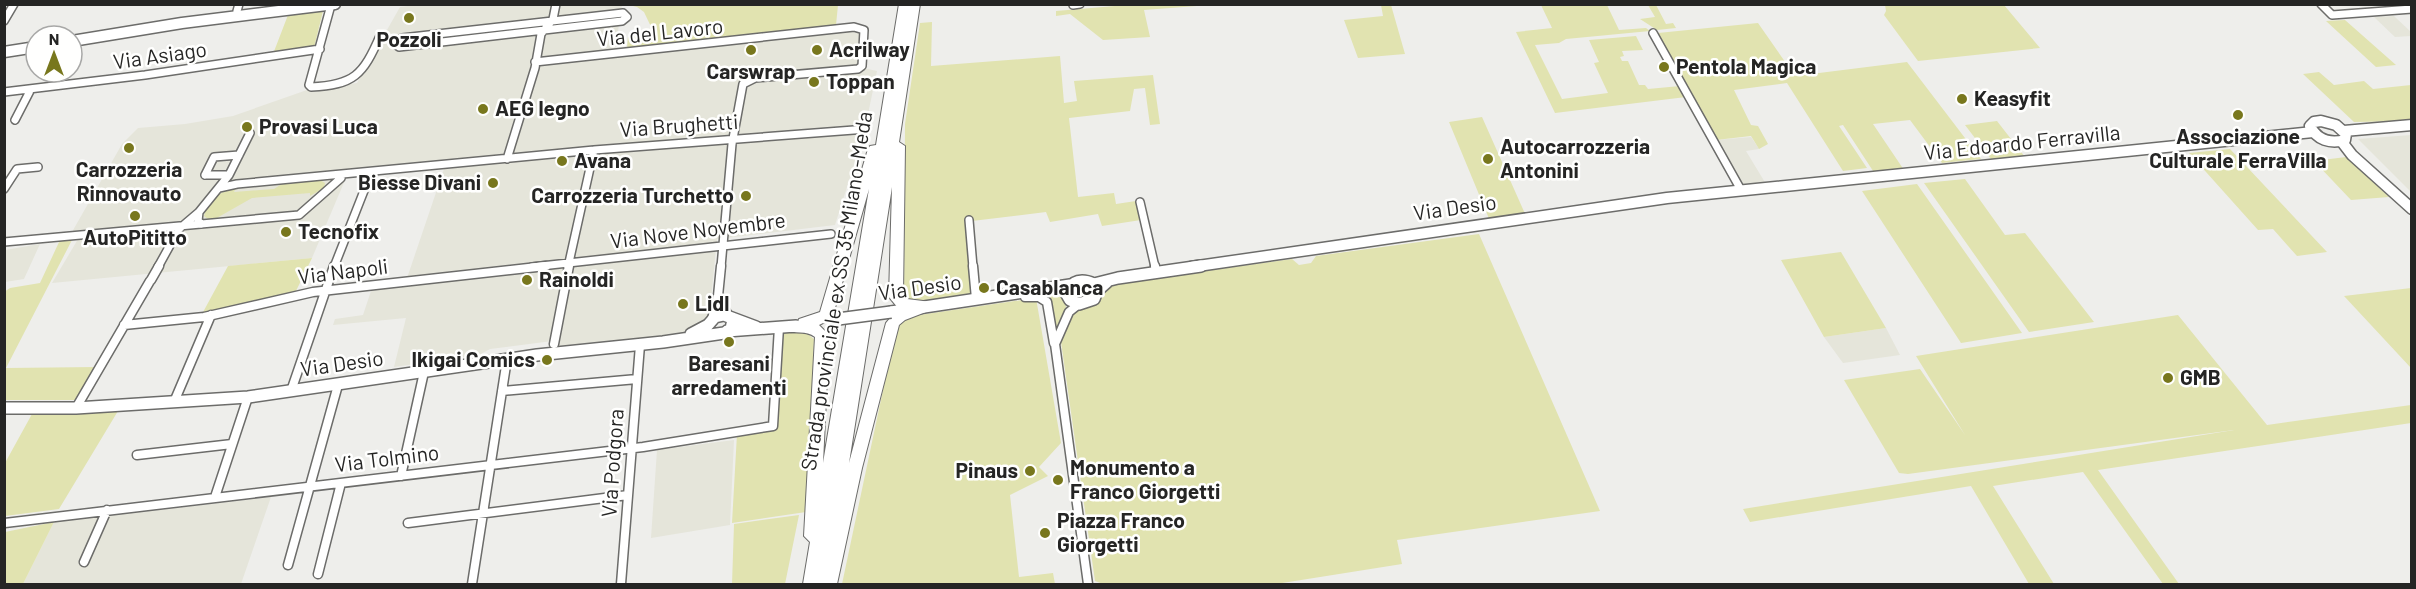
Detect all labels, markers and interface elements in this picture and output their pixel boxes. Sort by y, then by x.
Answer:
marker: Pozzoli [402,11,416,25]
street label: Via del Lavoro [595,12,724,51]
north arrow [24,24,84,84]
place label: Pozzoli [376,26,442,51]
text: N [49,29,59,48]
street label: Via Asiago [111,36,208,73]
place label: Acrilway [829,36,910,61]
marker: Carswrap [744,43,758,57]
marker: Acrilway [810,43,824,57]
place label: Pentola Magica [1676,53,1816,78]
place label: Carswrap [707,58,795,83]
marker: Pentola Magica [1657,60,1671,74]
place label: Toppan [826,68,895,93]
marker: Toppan [807,75,821,89]
place label: Keasyfit [1974,85,2051,110]
marker: Keasyfit [1955,92,1969,106]
place label: AEG legno [495,95,590,120]
marker: AEG legno [476,102,490,116]
street label: Via Brughetti [619,108,739,141]
marker: Associazione Culturale FerraVilla [2231,108,2245,122]
street label: Strada provinciale ex SS 35 Milano-Meda [795,109,876,472]
place label: Provasi Luca [259,113,378,138]
street label: Via Edoardo Ferravilla [1922,119,2121,164]
marker: Provasi Luca [240,120,254,134]
place label: Associazione Culturale FerraVilla [2149,123,2327,172]
place label: Autocarrozzeria Antonini [1500,133,1650,182]
marker: Carrozzeria Rinnovauto [122,141,136,155]
place label: Avana [574,147,631,172]
marker: Autocarrozzeria Antonini [1481,152,1495,166]
marker: Avana [555,154,569,168]
place label: Carrozzeria Rinnovauto [76,156,182,205]
place label: Biesse Divani [358,169,481,194]
marker: Biesse Divani [486,176,500,190]
place label: Carrozzeria Turchetto [531,182,734,207]
street label: Via Desio [1412,188,1498,225]
marker: Carrozzeria Turchetto [739,189,753,203]
street label: Via Nove Novembre [609,206,787,253]
marker: AutoPititto [128,209,142,223]
place label: Tecnofix [298,218,379,243]
place label: AutoPititto [83,224,187,249]
marker: Tecnofix [279,225,293,239]
street label: Via Napoli [296,253,389,288]
place label: Rainoldi [539,266,614,291]
street label: Via Desio [877,268,963,305]
marker: Rainoldi [520,273,534,287]
place label: Casablanca [996,274,1103,299]
marker: Casablanca [977,281,991,295]
place label: Lidl [695,290,729,315]
marker: Lidl [676,297,690,311]
marker: Baresani arredamenti [722,335,736,349]
street label: Via Desio [299,344,385,381]
place label: Ikigai Comics [411,346,535,371]
place label: Baresani arredamenti [671,350,787,399]
marker: Ikigai Comics [540,353,554,367]
place label: GMB [2180,364,2221,389]
marker: GMB [2161,371,2175,385]
street label: Via Podgora [595,408,628,518]
street label: Via Tolmino [333,439,440,476]
place label: Monumento a Franco Giorgetti [1070,454,1220,503]
place label: Pinaus [956,457,1018,482]
marker: Pinaus [1023,464,1037,478]
marker: Monumento a Franco Giorgetti [1051,473,1065,487]
place label: Piazza Franco Giorgetti [1057,507,1185,556]
marker: Piazza Franco Giorgetti [1038,526,1052,540]

